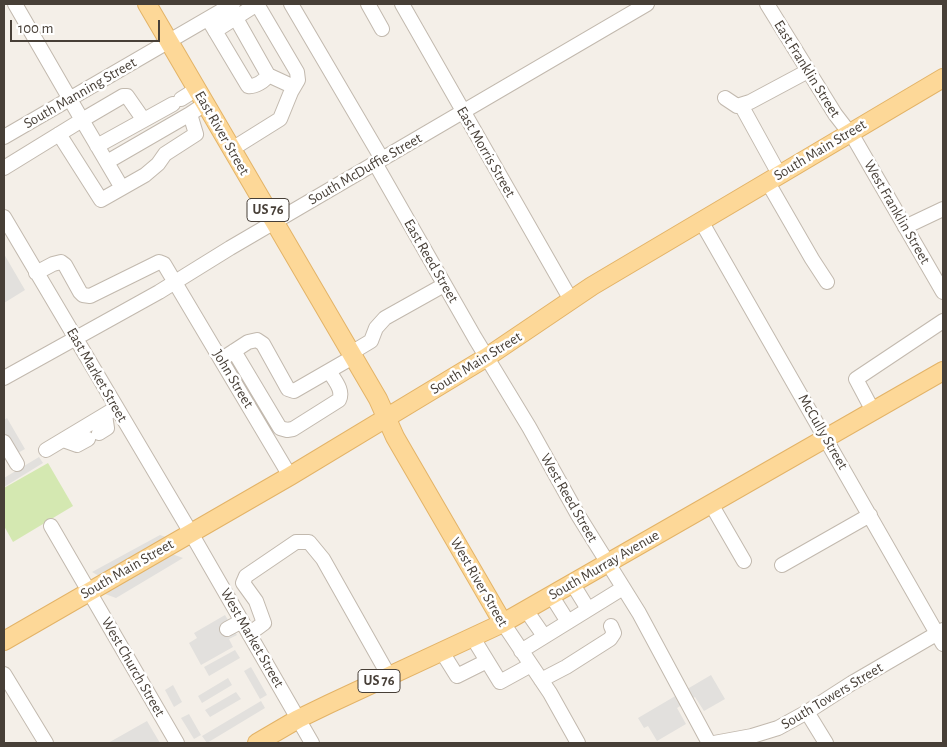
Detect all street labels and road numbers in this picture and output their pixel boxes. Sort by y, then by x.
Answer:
street label: East Franklin Street [770,17,844,121]
street label: South Manning Street [20,53,140,133]
street label: East River Street [191,88,253,178]
street label: East Morris Street [453,103,519,201]
street label: South Main Street [771,115,869,185]
street label: South McDuffie Street [305,129,425,209]
street label: West Franklin Street [860,157,934,267]
road number: US 76 [247,198,289,222]
street label: East Reed Street [400,216,462,306]
street label: East Market Street [63,325,131,425]
street label: South Main Street [427,328,525,398]
street label: John Street [209,347,257,411]
street label: McCully Street [794,391,852,473]
street label: West Reed Street [536,450,602,546]
street label: South Murray Avenue [545,526,663,604]
street label: West River Street [446,534,512,630]
street label: South Main Street [77,535,177,603]
street label: West Market Street [216,585,288,691]
street label: West Church Street [97,614,169,720]
street label: South Towers Street [778,659,886,733]
road number: US 76 [358,669,400,692]

